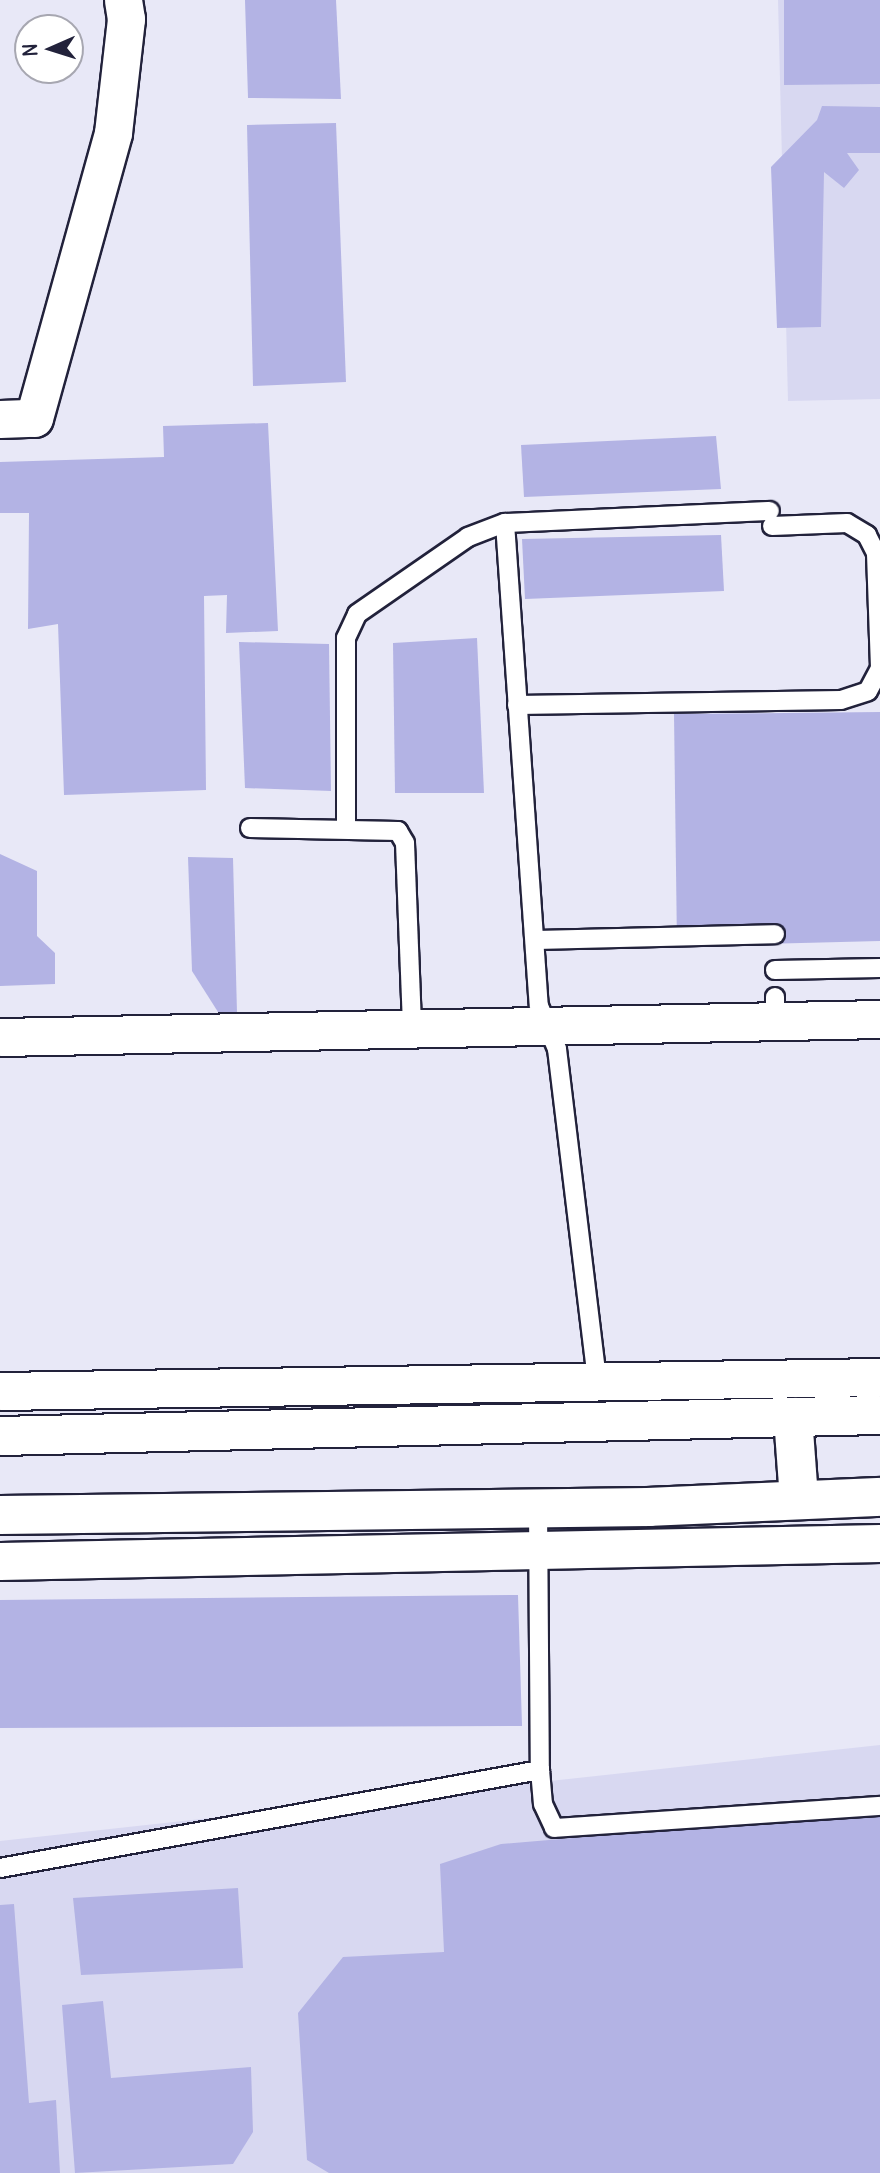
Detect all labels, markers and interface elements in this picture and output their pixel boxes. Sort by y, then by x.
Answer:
north arrow [14,14,84,84]
text: N [18,43,42,57]

